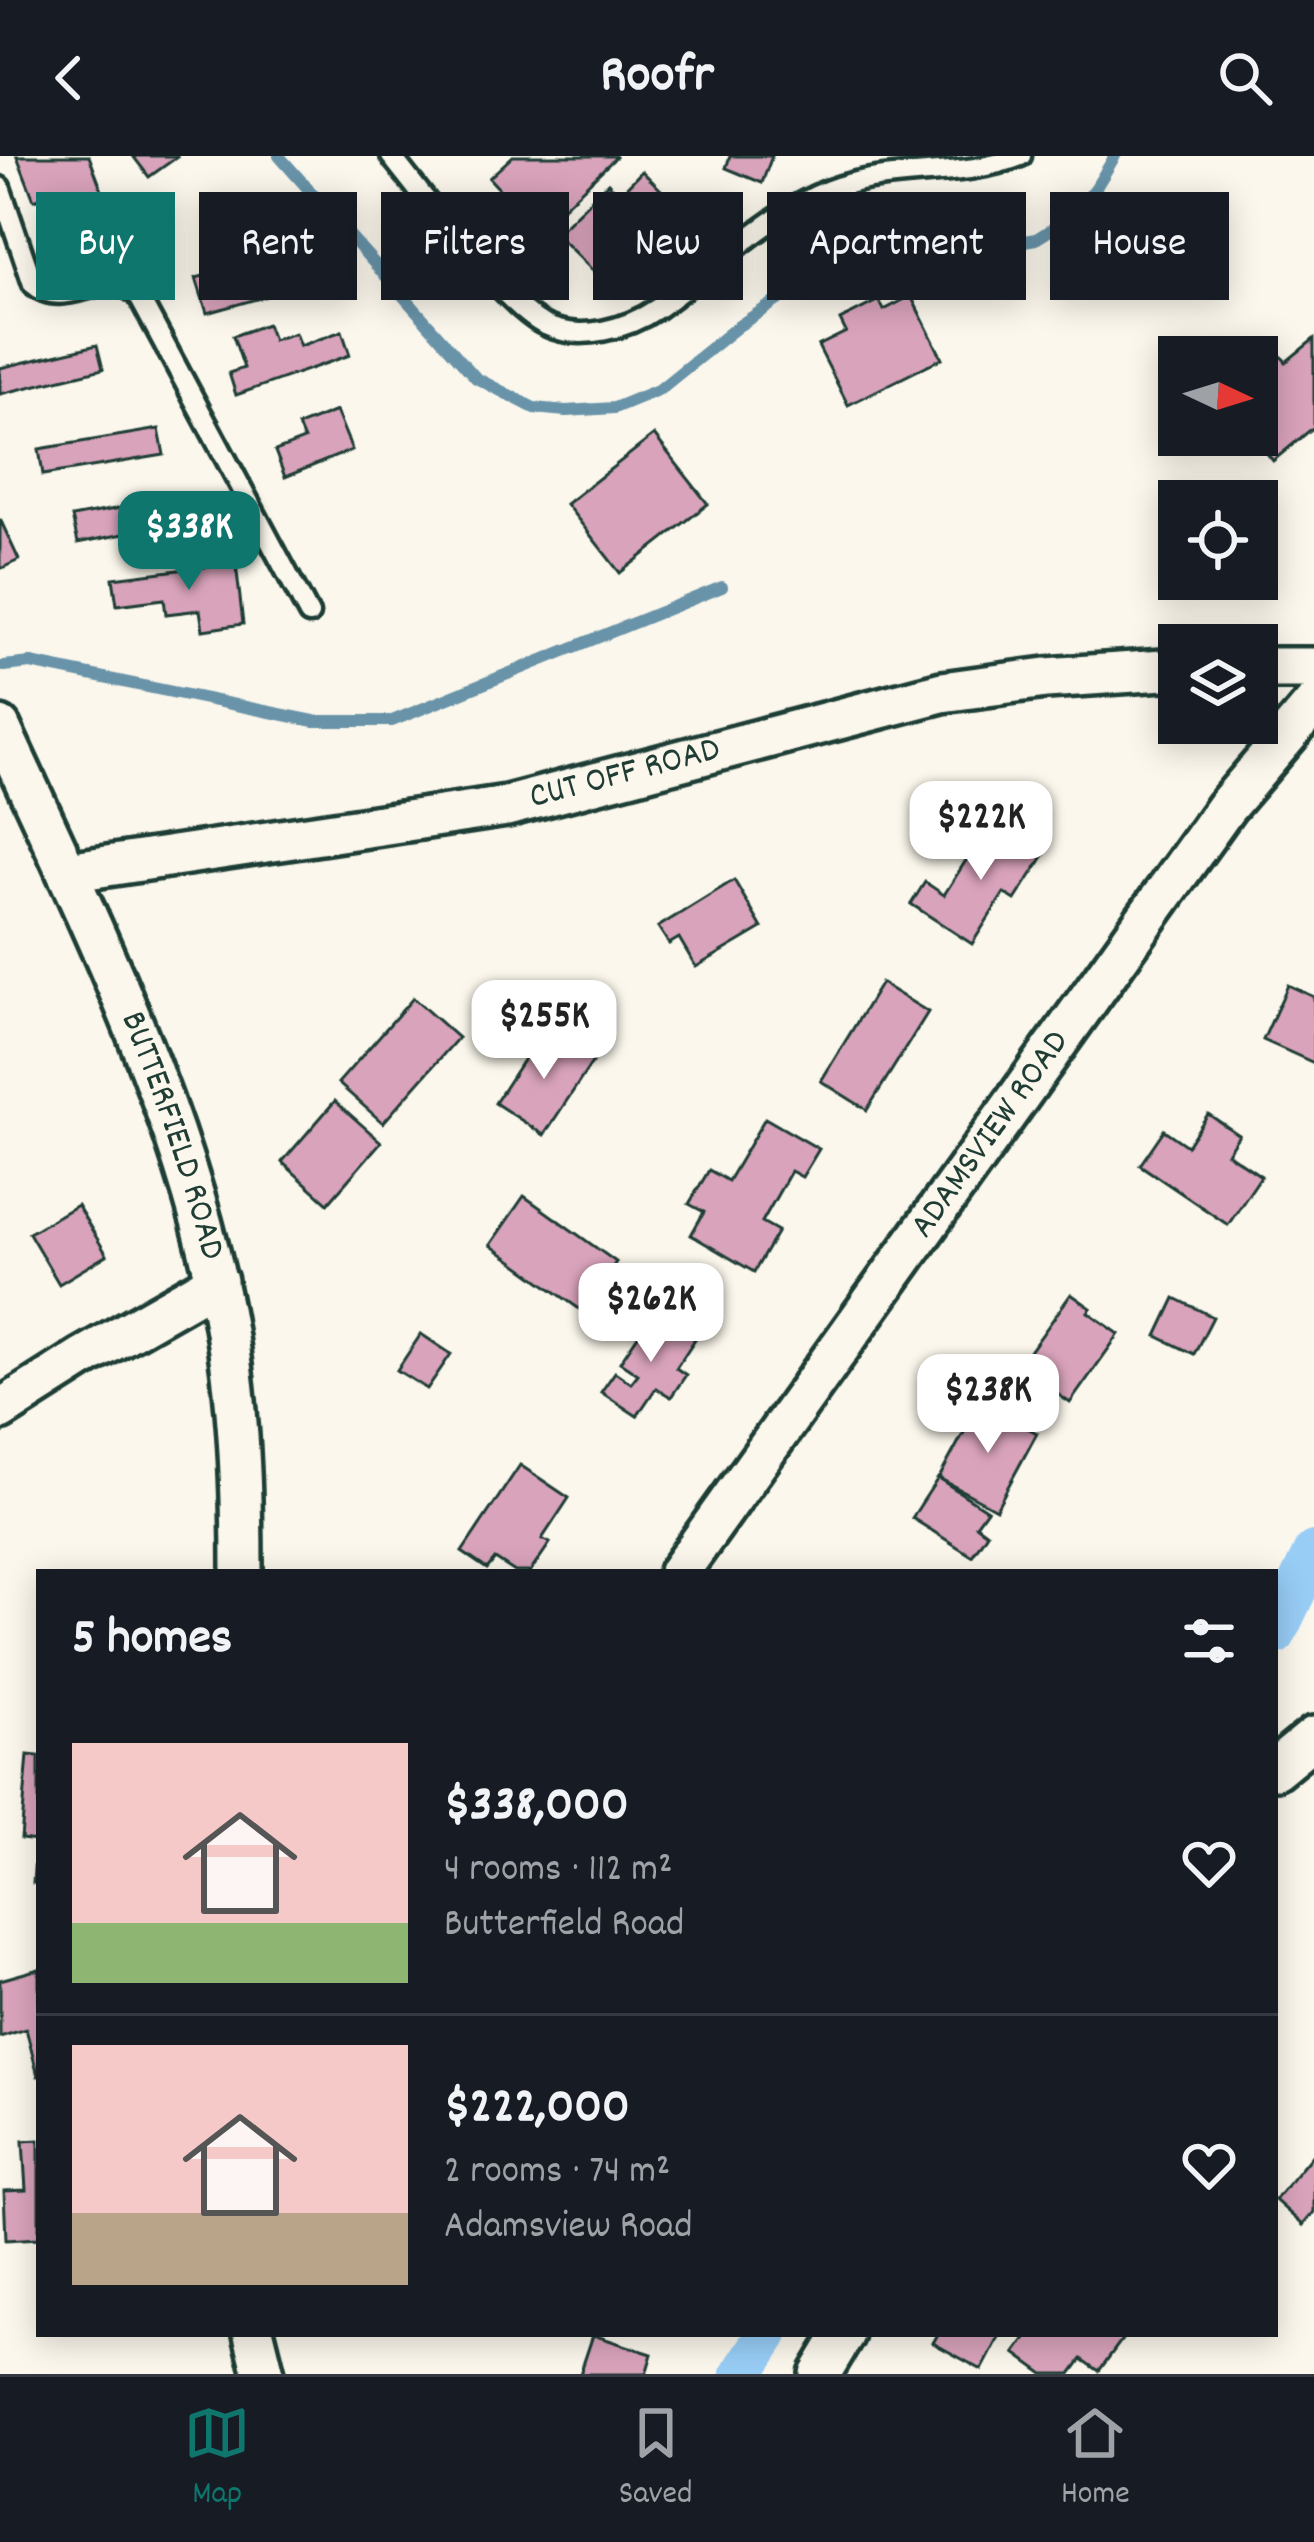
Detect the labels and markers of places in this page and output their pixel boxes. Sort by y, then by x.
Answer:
pin: $338K [105,491,273,593]
pin: $222K [897,781,1065,883]
pin: $255K [460,980,628,1082]
pin: $262K [567,1263,735,1365]
pin: $238K [904,1354,1072,1456]

